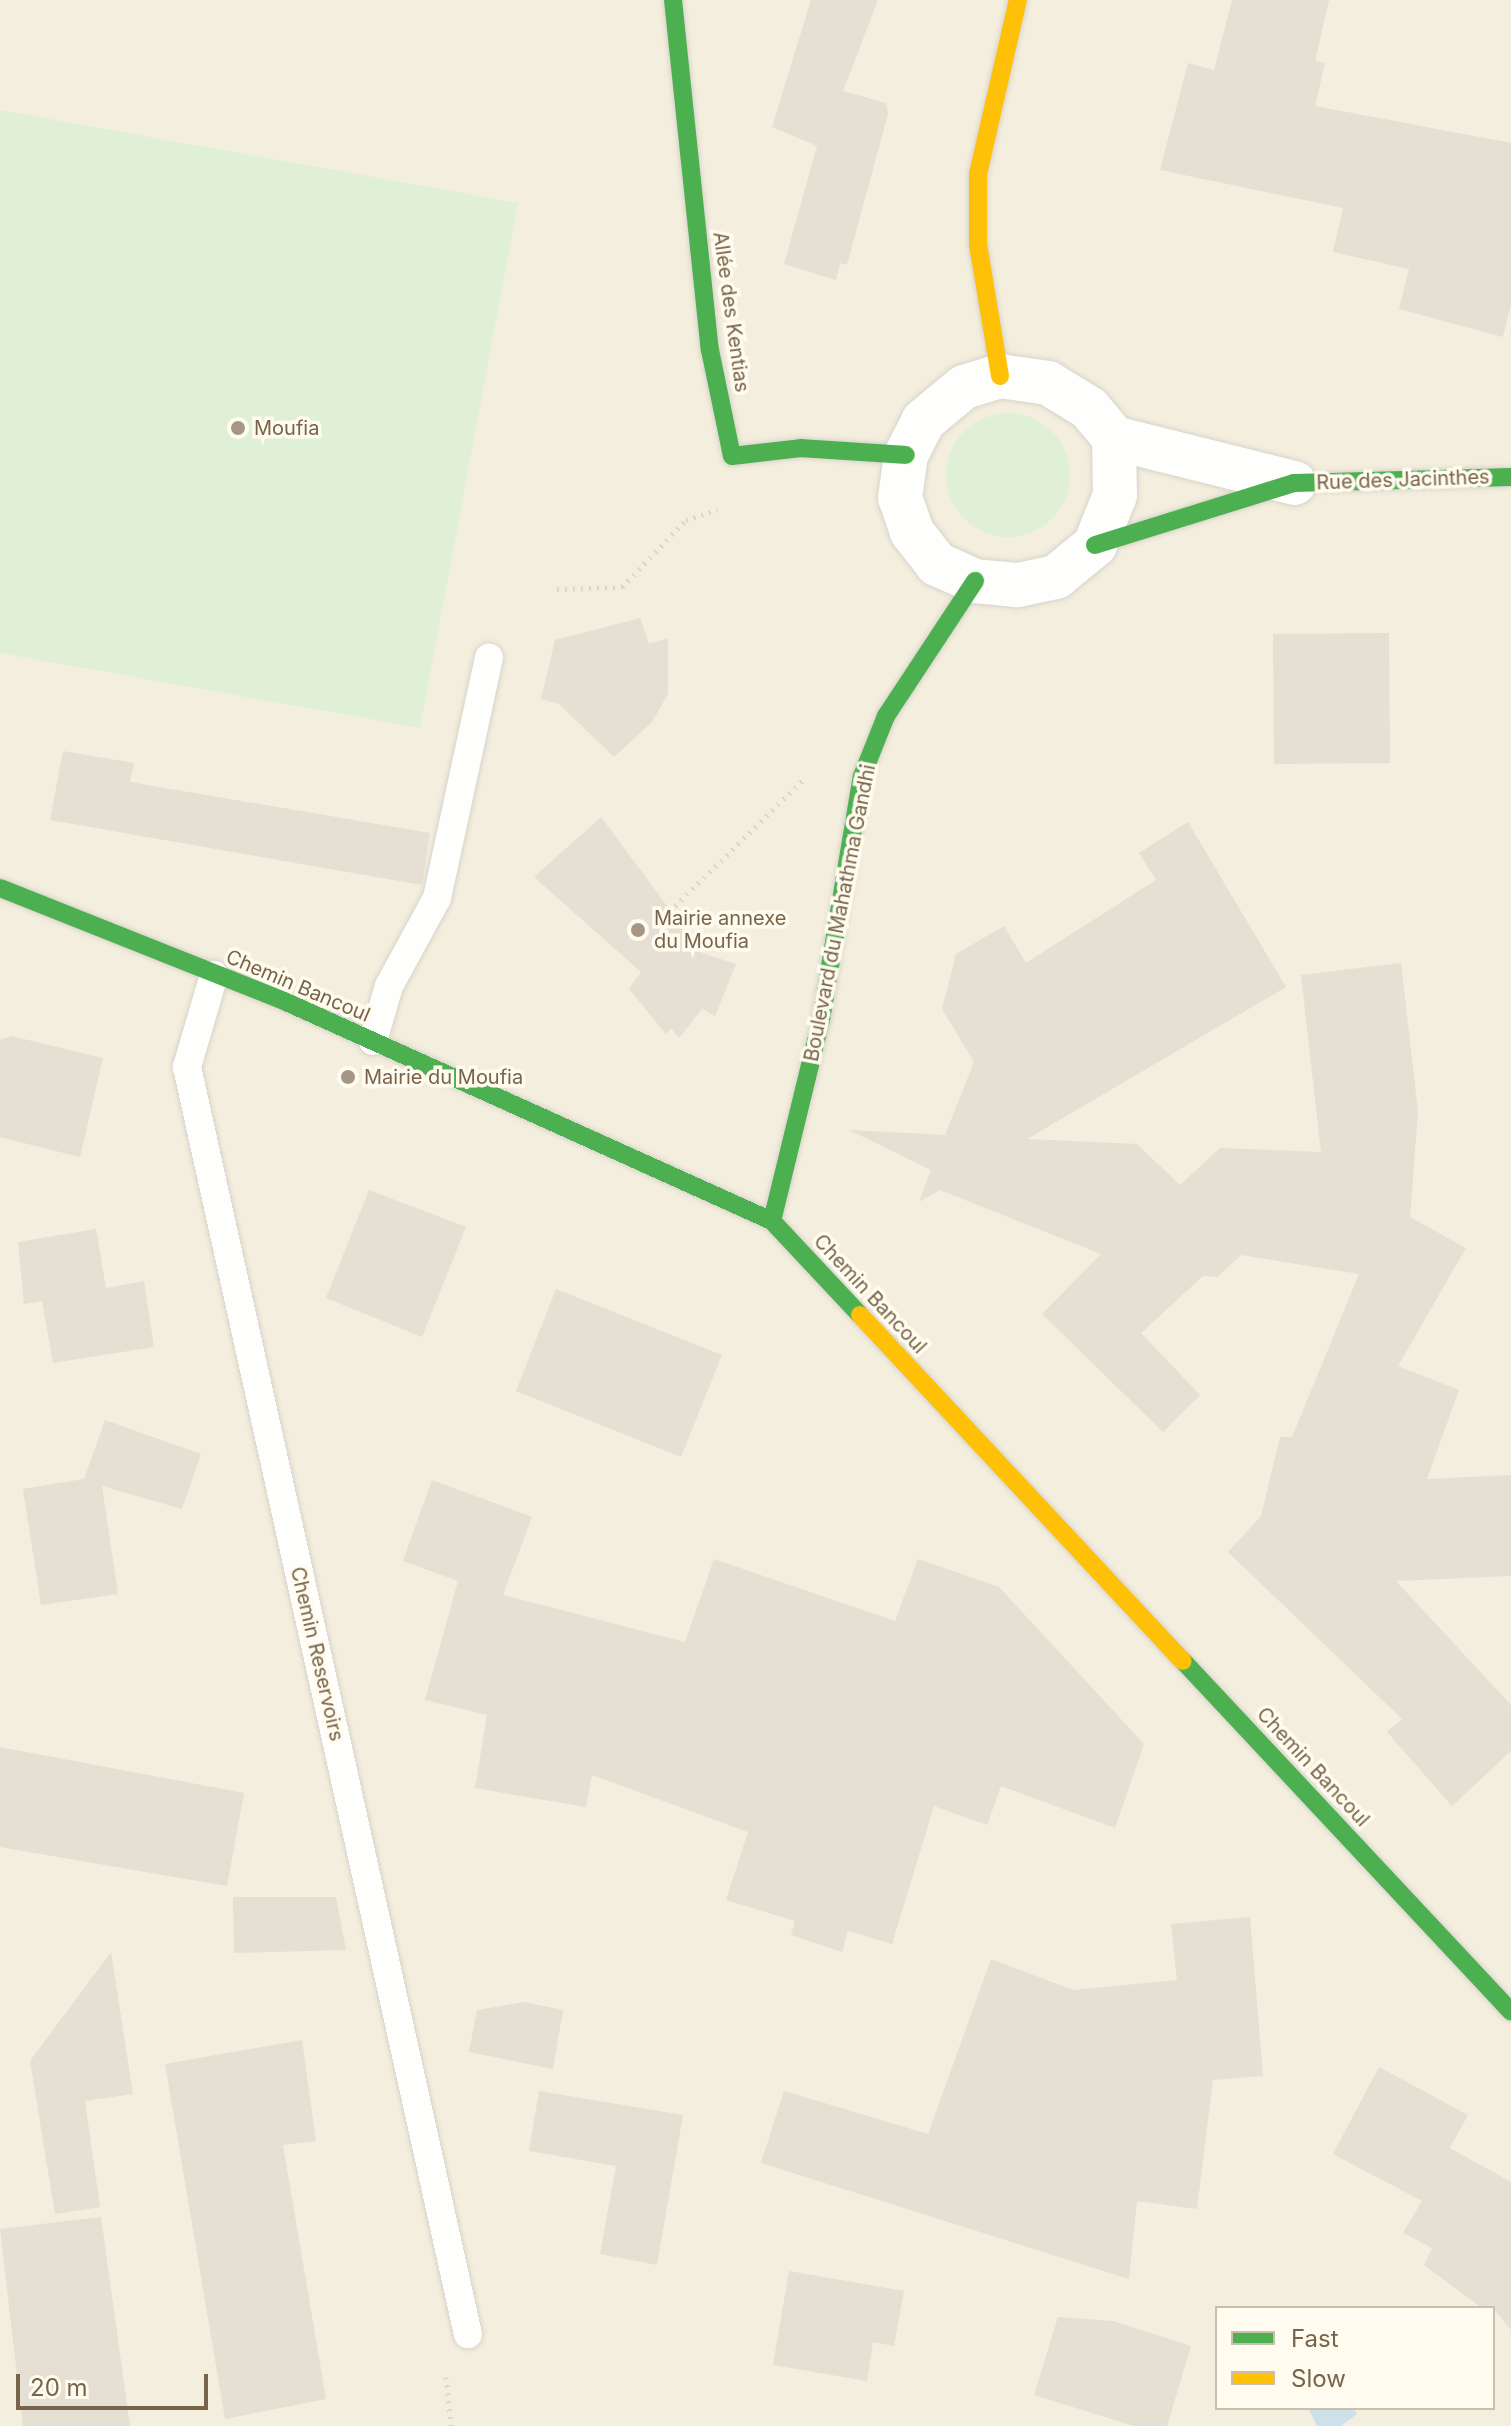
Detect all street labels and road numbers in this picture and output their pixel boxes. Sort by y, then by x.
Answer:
street label: Allée des Kentias [708,230,754,394]
street label: Rue des Jacinthes [1316,465,1490,495]
street label: Boulevard du Mahathma Gandhi [799,762,881,1064]
street label: Chemin Bancoul [222,945,374,1027]
street label: Chemin Bancoul [809,1229,931,1359]
street label: Chemin Reservoirs [285,1565,349,1743]
street label: Chemin Bancoul [1252,1702,1374,1832]

